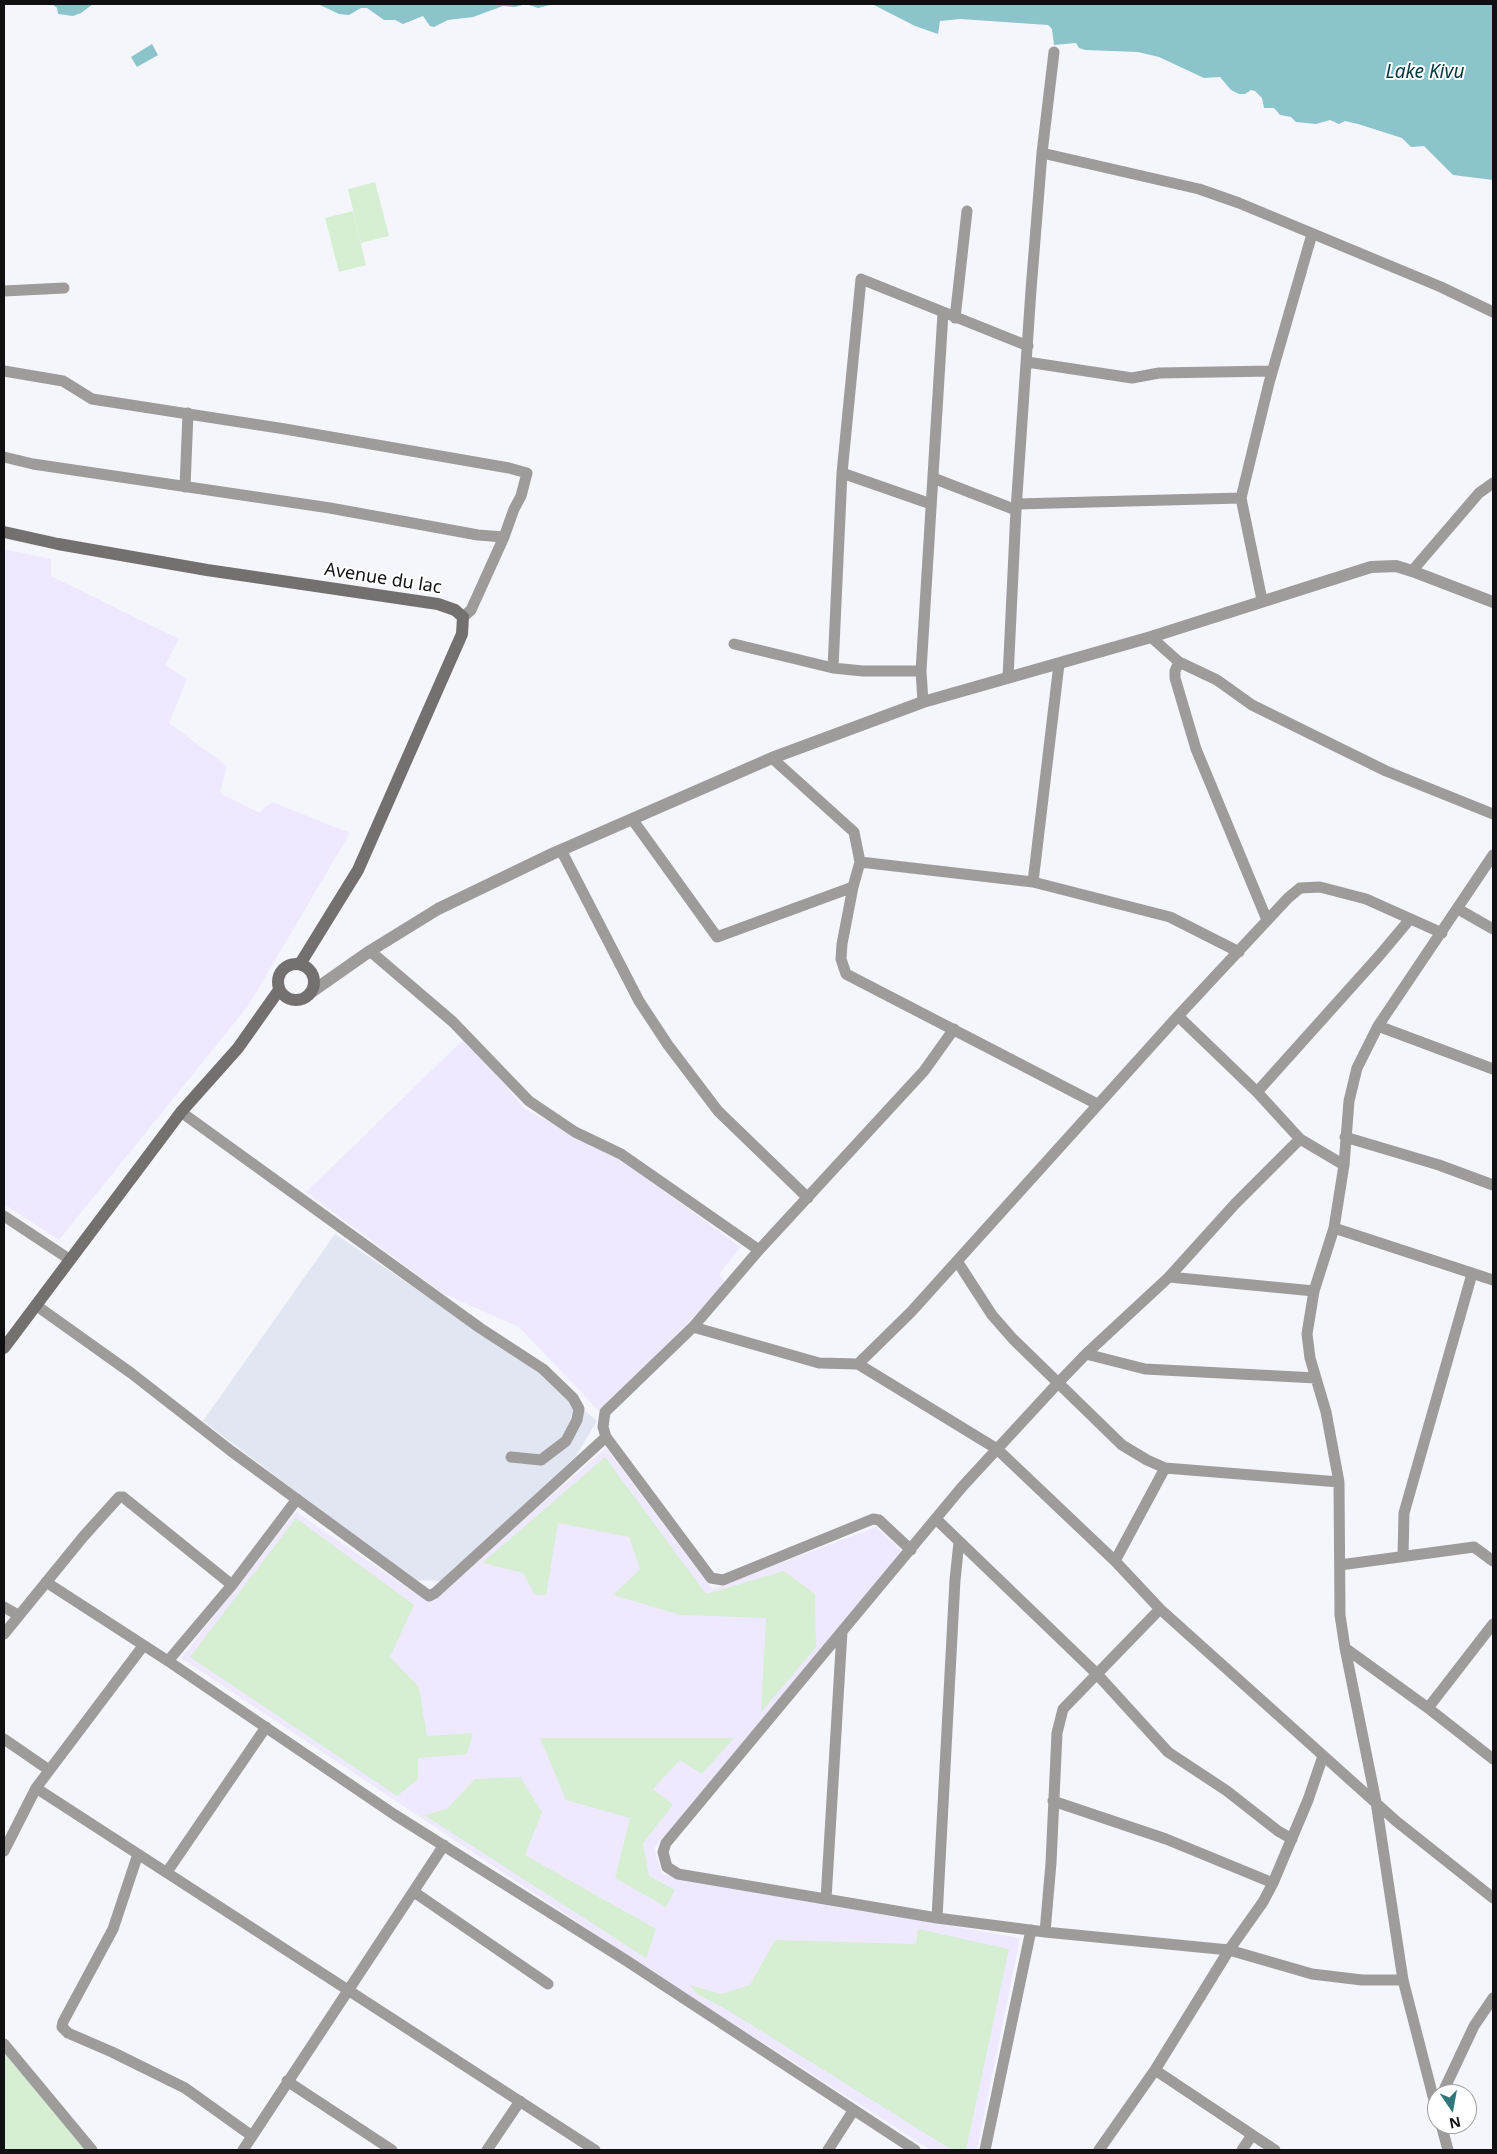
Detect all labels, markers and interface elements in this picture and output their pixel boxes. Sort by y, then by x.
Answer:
water label: Lake Kivu [1386,62,1464,84]
street label: Avenue du lac [323,559,443,599]
north arrow [1427,2084,1477,2134]
text: N [1447,2113,1463,2134]

